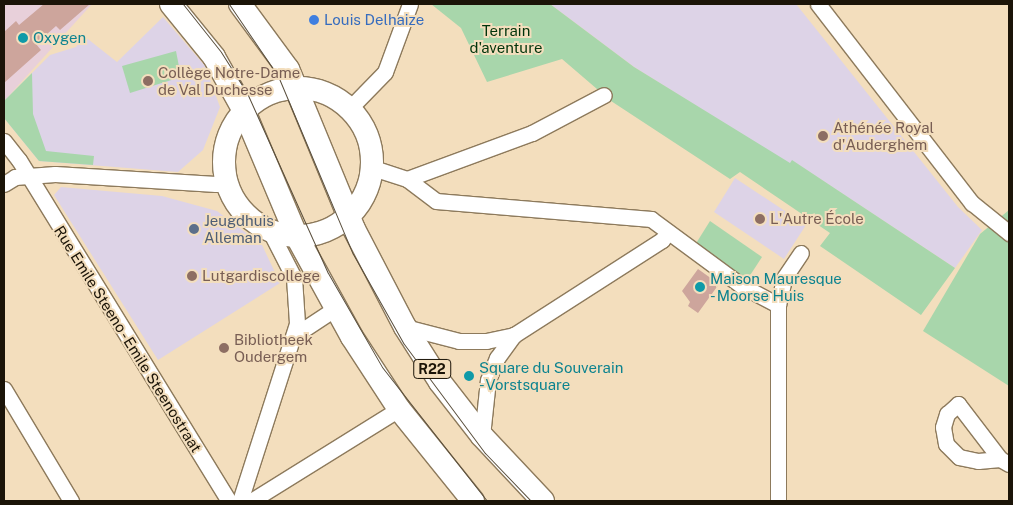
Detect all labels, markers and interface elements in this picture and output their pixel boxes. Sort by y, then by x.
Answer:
place label: Louis Delhaize [324,11,424,29]
marker: Louis Delhaize [308,14,320,26]
park label: Terrain d'aventure [470,21,542,56]
place label: Oxygen [33,29,86,47]
marker: Oxygen [17,32,29,44]
place label: Collège Notre-Dame de Val Duchesse [158,63,300,98]
marker: Collège Notre-Dame de Val Duchesse [142,75,154,87]
place label: Athénée Royal d'Auderghem [833,118,934,153]
marker: Athénée Royal d'Auderghem [817,130,829,142]
place label: L'Autre École [770,210,864,228]
place label: Jeugdhuis Alleman [204,211,274,246]
marker: L'Autre École [754,213,766,225]
street label: Rue Emile Steeno - Emile Steenostraat [49,221,207,457]
marker: Jeugdhuis Alleman [188,223,200,235]
place label: Lutgardiscollege [202,267,320,285]
place label: Maison Mauresque - Moorse Huis [710,269,842,304]
marker: Lutgardiscollege [186,270,198,282]
marker: Maison Mauresque - Moorse Huis [694,281,706,293]
place label: Bibliotheek Oudergem [234,330,313,365]
marker: Bibliotheek Oudergem [218,342,230,354]
road number: R22 [412,358,452,380]
place label: Square du Souverain - Vorstsquare [479,358,624,393]
marker: Square du Souverain - Vorstsquare [463,370,475,382]

